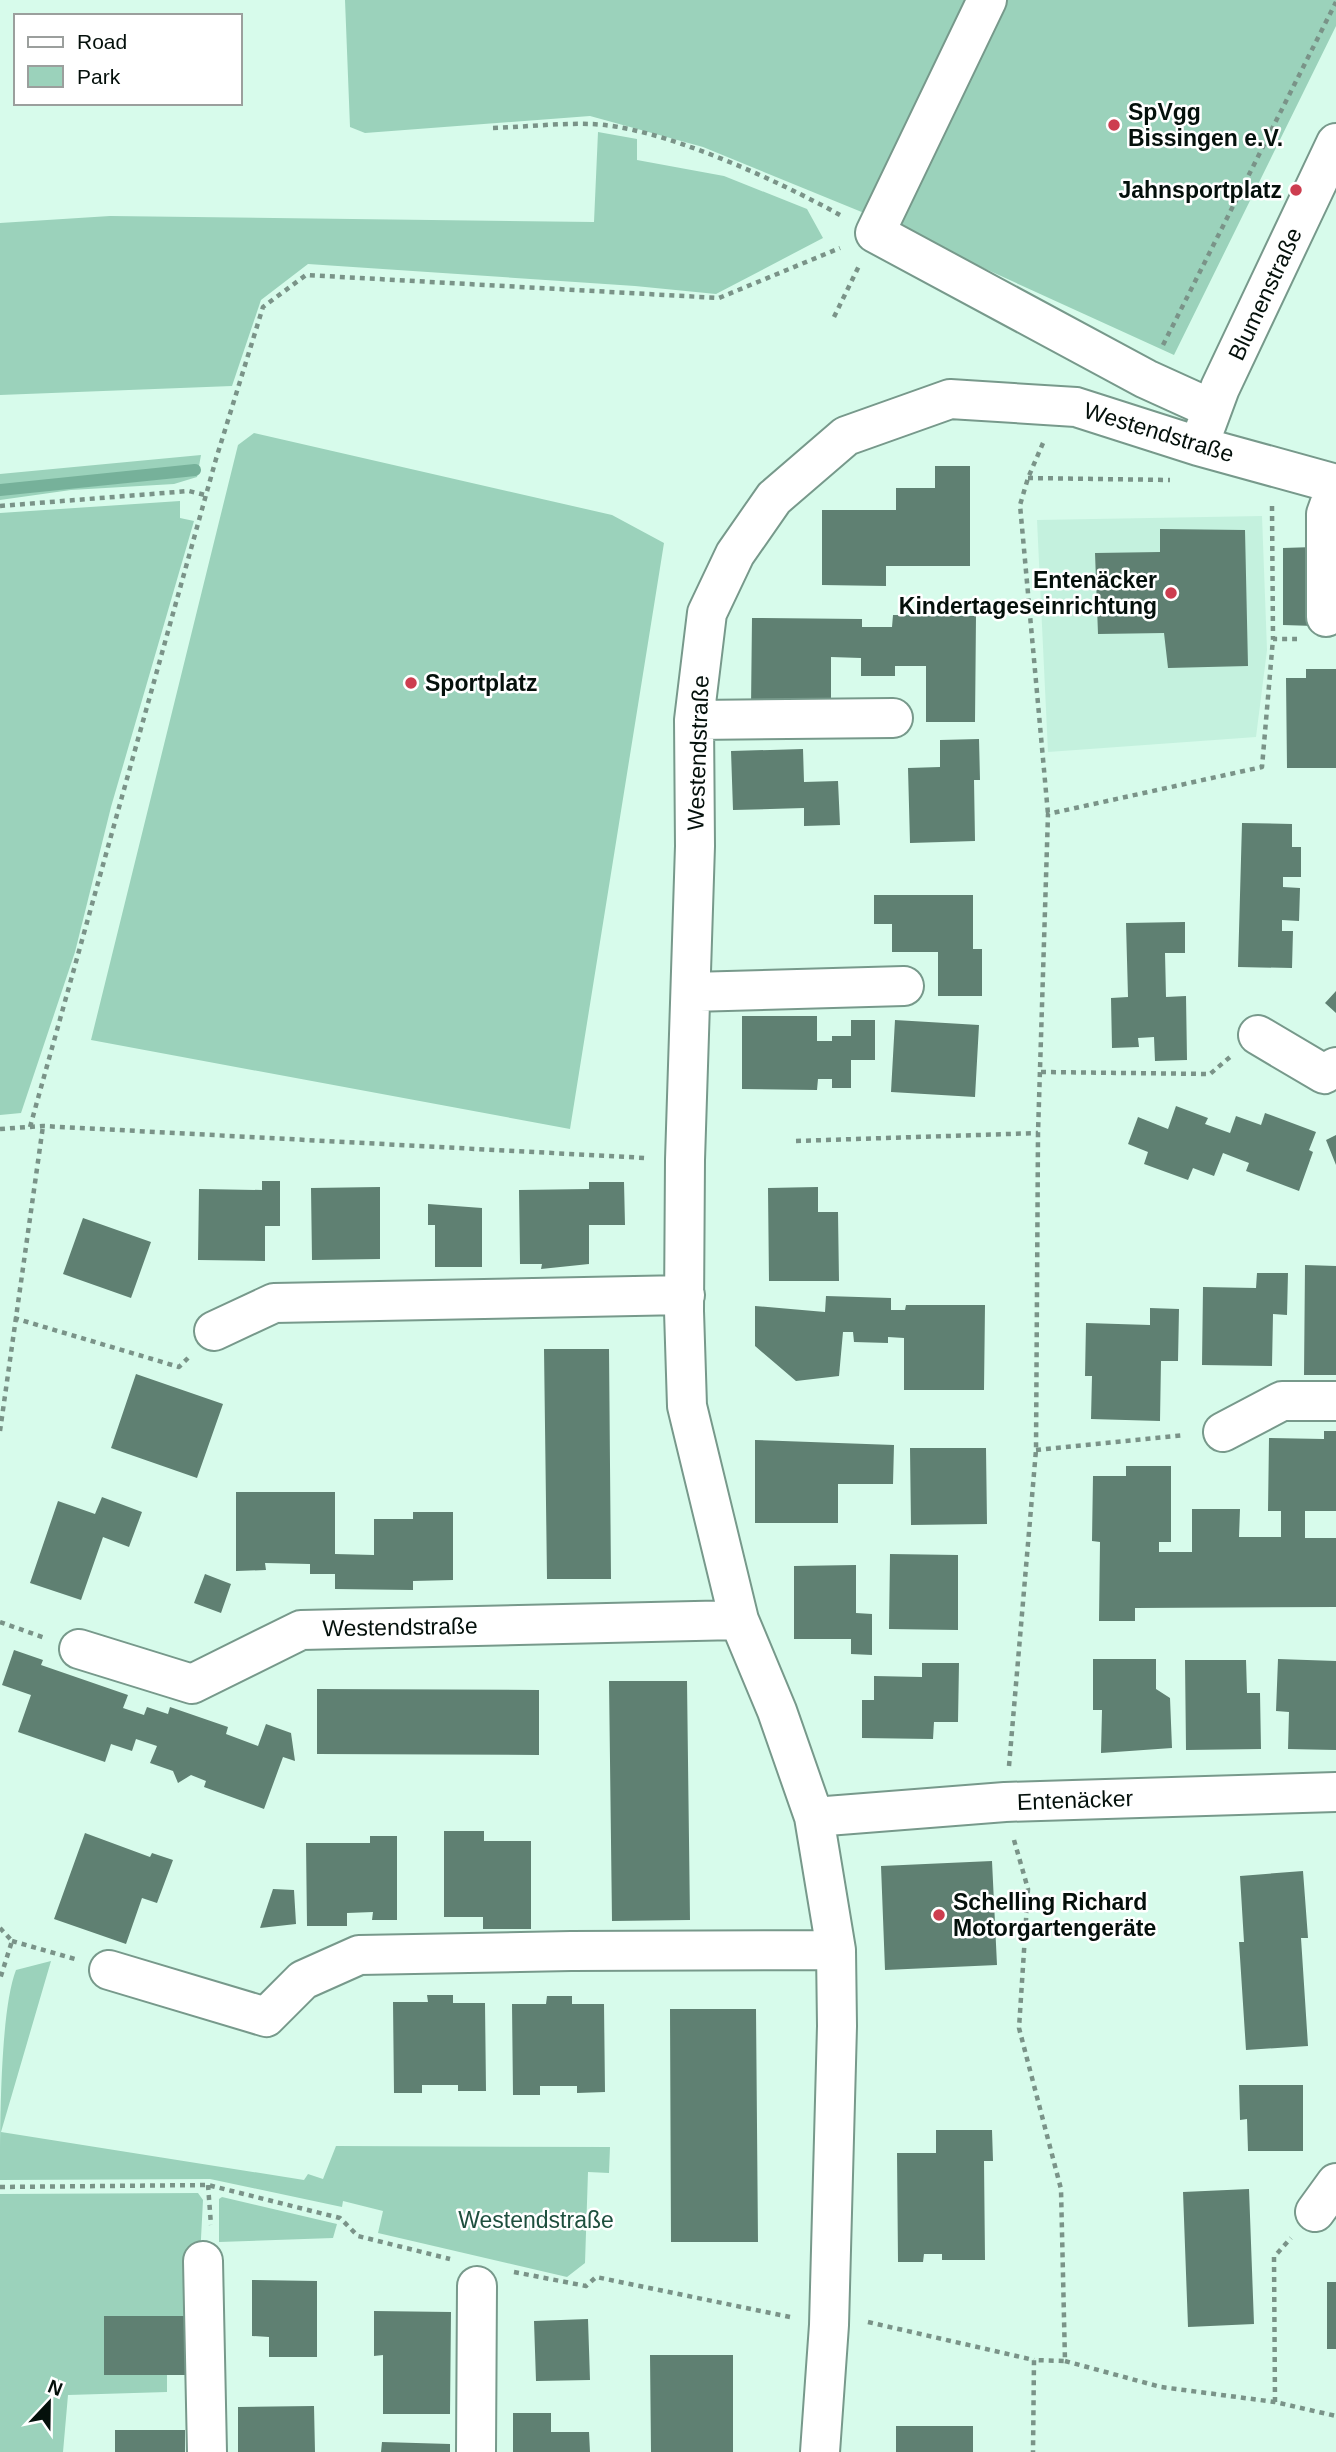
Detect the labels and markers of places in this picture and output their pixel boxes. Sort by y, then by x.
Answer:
place label: SpVgg Bissingen e.V. [1128,99,1283,151]
marker: SpVgg Bissingen e.V. [1106,117,1122,133]
place label: Jahnsportplatz [1118,177,1282,203]
marker: Jahnsportplatz [1288,182,1304,198]
place label: Entenäcker Kindertageseinrichtung [899,567,1157,619]
marker: Entenäcker Kindertageseinrichtung [1163,585,1179,601]
place label: Sportplatz [425,670,537,696]
marker: Sportplatz [403,675,419,691]
place label: Schelling Richard Motorgartengeräte [953,1889,1156,1941]
marker: Schelling Richard Motorgartengeräte [931,1907,947,1923]

